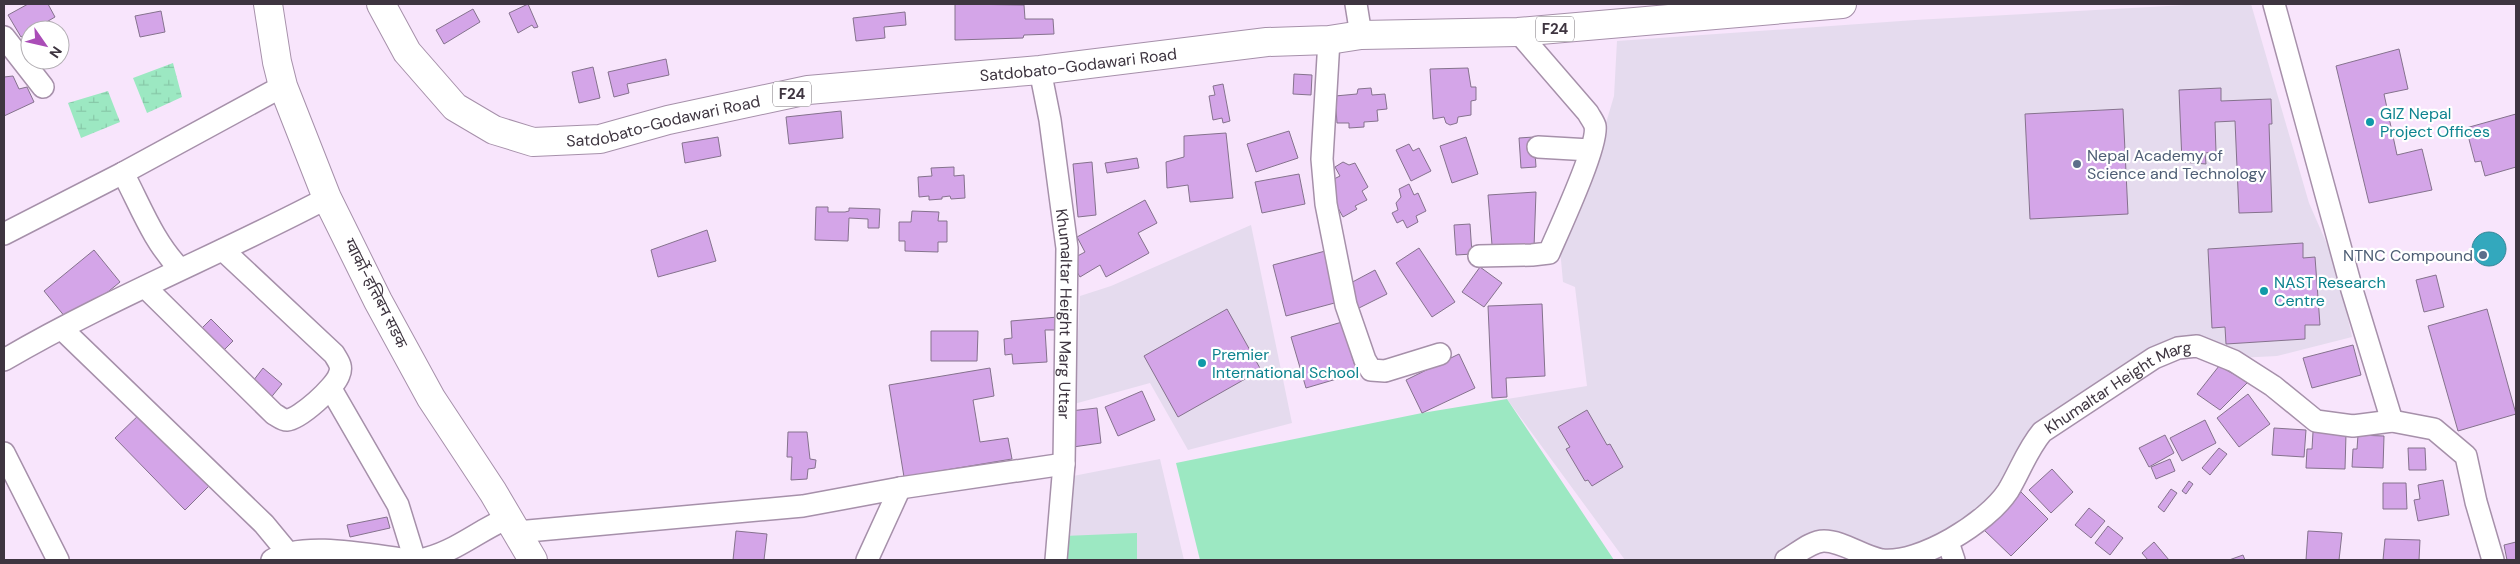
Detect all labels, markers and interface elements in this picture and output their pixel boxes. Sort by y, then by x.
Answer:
road number: F24 [1536,16,1574,42]
north arrow [20,20,70,70]
text: N [45,43,66,62]
street label: Satdobato-Godawari Road [979,43,1178,86]
road number: F24 [773,82,811,106]
street label: Satdobato-Godawari Road [566,90,762,151]
place label: GIZ Nepal Project Offices [2380,103,2490,142]
marker: GIZ Nepal Project Offices [2364,116,2376,128]
place label: Nepal Academy of Science and Technology [2087,145,2267,184]
marker: Nepal Academy of Science and Technology [2071,158,2083,170]
street label: Khumaltar Height Marg Uttar [1051,207,1078,420]
street label: ग्वार्को-हत्तिबन सडक [339,235,413,352]
place label: NTNC Compound [2343,245,2473,266]
marker: NTNC Compound [2477,249,2489,261]
place label: NAST Research Centre [2274,272,2386,311]
marker: NAST Research Centre [2258,285,2270,297]
street label: Khumaltar Height Marg [2040,336,2192,438]
place label: Premier International School [1212,344,1359,383]
marker: Premier International School [1196,357,1208,369]

